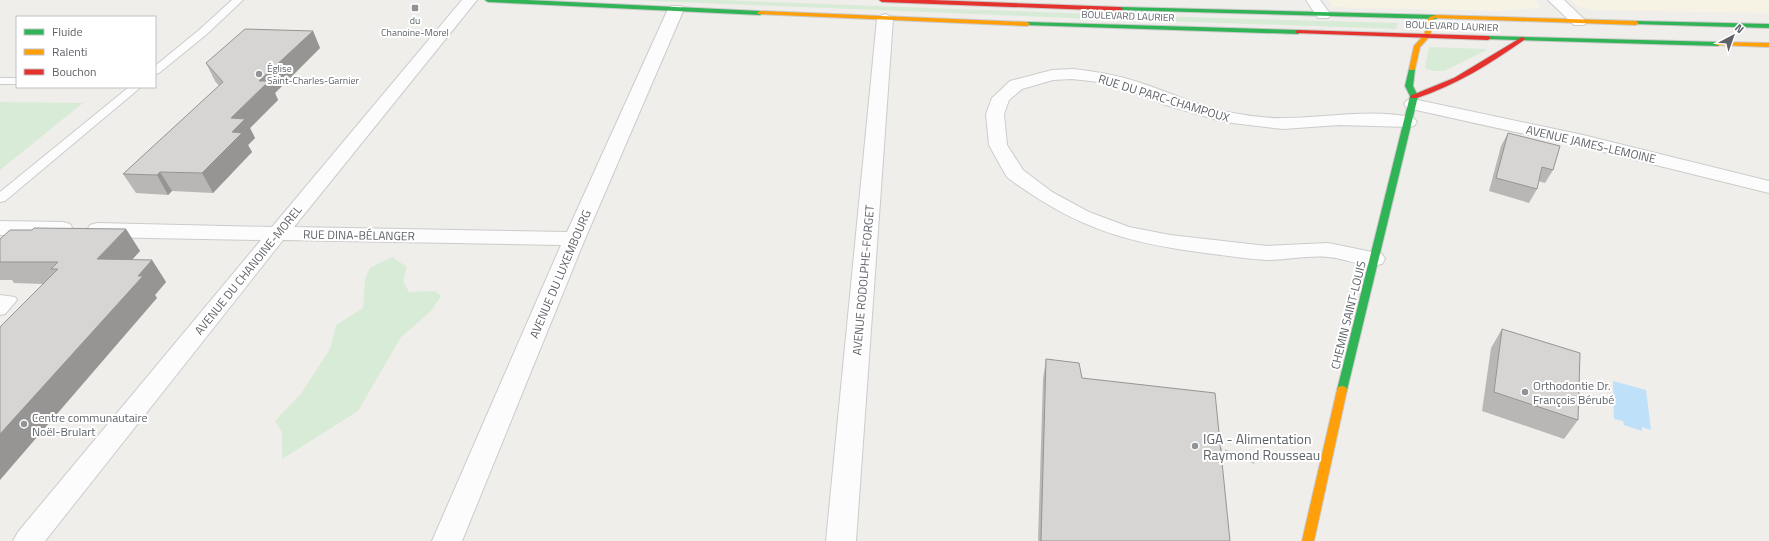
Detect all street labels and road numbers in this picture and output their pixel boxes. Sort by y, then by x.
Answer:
street label: BOULEVARD LAURIER [1081,7,1175,25]
street label: BOULEVARD LAURIER [1405,17,1499,35]
street label: RUE DU PARC-CHAMPOUX [1096,69,1232,127]
street label: AVENUE JAMES-LEMOINE [1524,120,1658,168]
street label: AVENUE DU CHANOINE-MOREL [190,201,306,339]
street label: AVENUE RODOLPHE-FORGET [847,203,879,356]
street label: AVENUE DU LUXEMBOURG [524,207,596,341]
street label: RUE DINA-BÉLANGER [303,225,415,245]
street label: CHEMIN SAINT-LOUIS [1325,259,1371,371]

